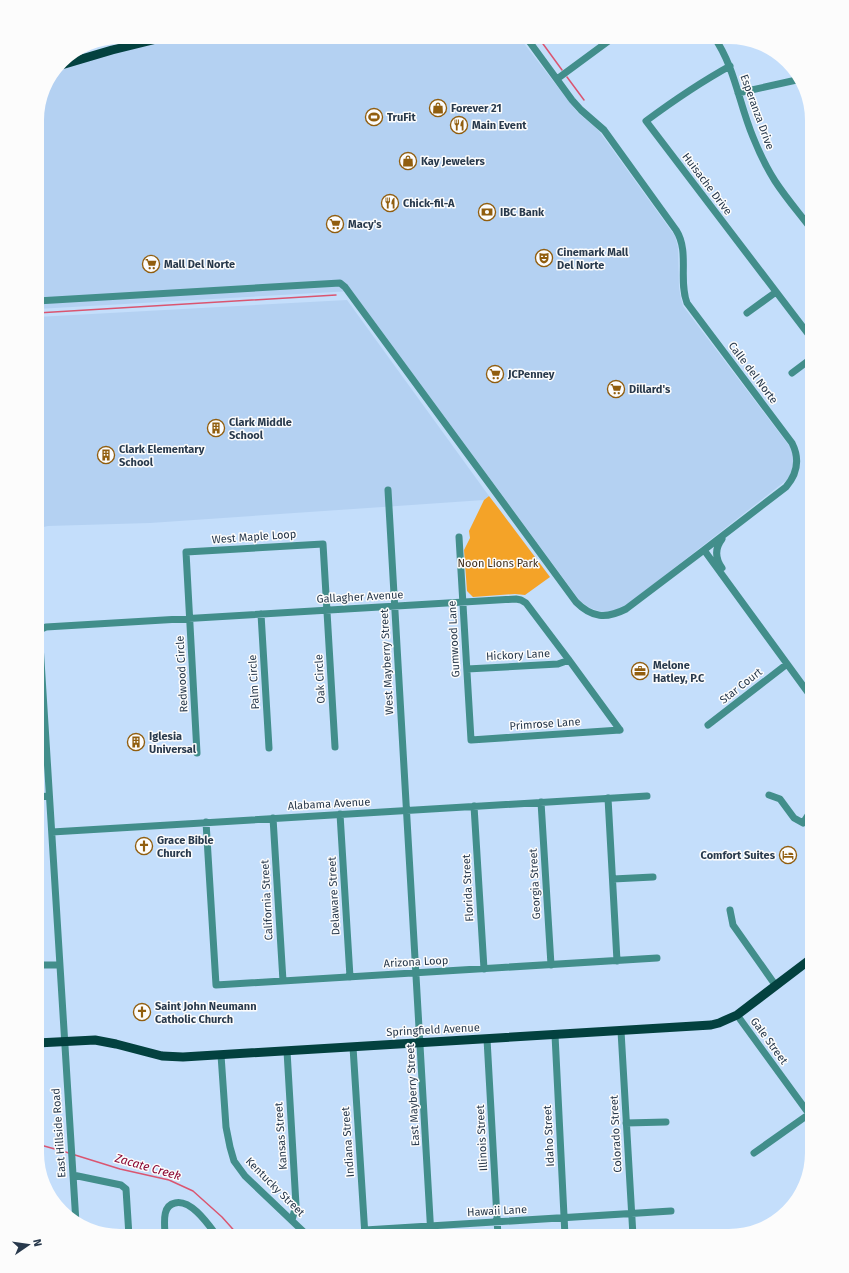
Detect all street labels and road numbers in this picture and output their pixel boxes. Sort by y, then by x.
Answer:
street label: Esperanza Drive [737,73,777,151]
street label: Huisache Drive [679,150,735,218]
street label: Calle del Norte [726,340,780,406]
street label: West Maple Loop [211,528,297,546]
street label: Gallagher Avenue [316,588,404,606]
street label: Gumwood Lane [445,600,463,678]
street label: West Mayberry Street [378,609,396,715]
street label: Redwood Circle [173,635,191,713]
street label: Hickory Lane [486,647,550,663]
street label: Palm Circle [246,654,262,710]
street label: Oak Circle [312,654,328,704]
street label: Star Court [717,665,765,707]
street label: Primrose Lane [509,715,581,733]
street label: Alabama Avenue [287,795,371,813]
street label: Georgia Street [527,848,543,920]
street label: Florida Street [460,854,476,922]
street label: Delaware Street [325,856,343,936]
street label: California Street [258,859,276,941]
street label: Arizona Loop [383,954,449,970]
street label: Gale Street [748,1015,790,1067]
street label: Springfield Avenue [386,1021,480,1039]
street label: East Mayberry Street [404,1043,422,1147]
street label: East Hillside Road [49,1088,69,1178]
street label: Colorado Street [607,1095,625,1173]
street label: Kansas Street [272,1102,290,1170]
street label: Illinois Street [474,1104,490,1172]
street label: Idaho Street [541,1105,557,1167]
street label: Indiana Street [339,1106,357,1178]
street label: Kentucky Street [243,1155,307,1219]
street label: Hawaii Lane [467,1203,527,1219]

